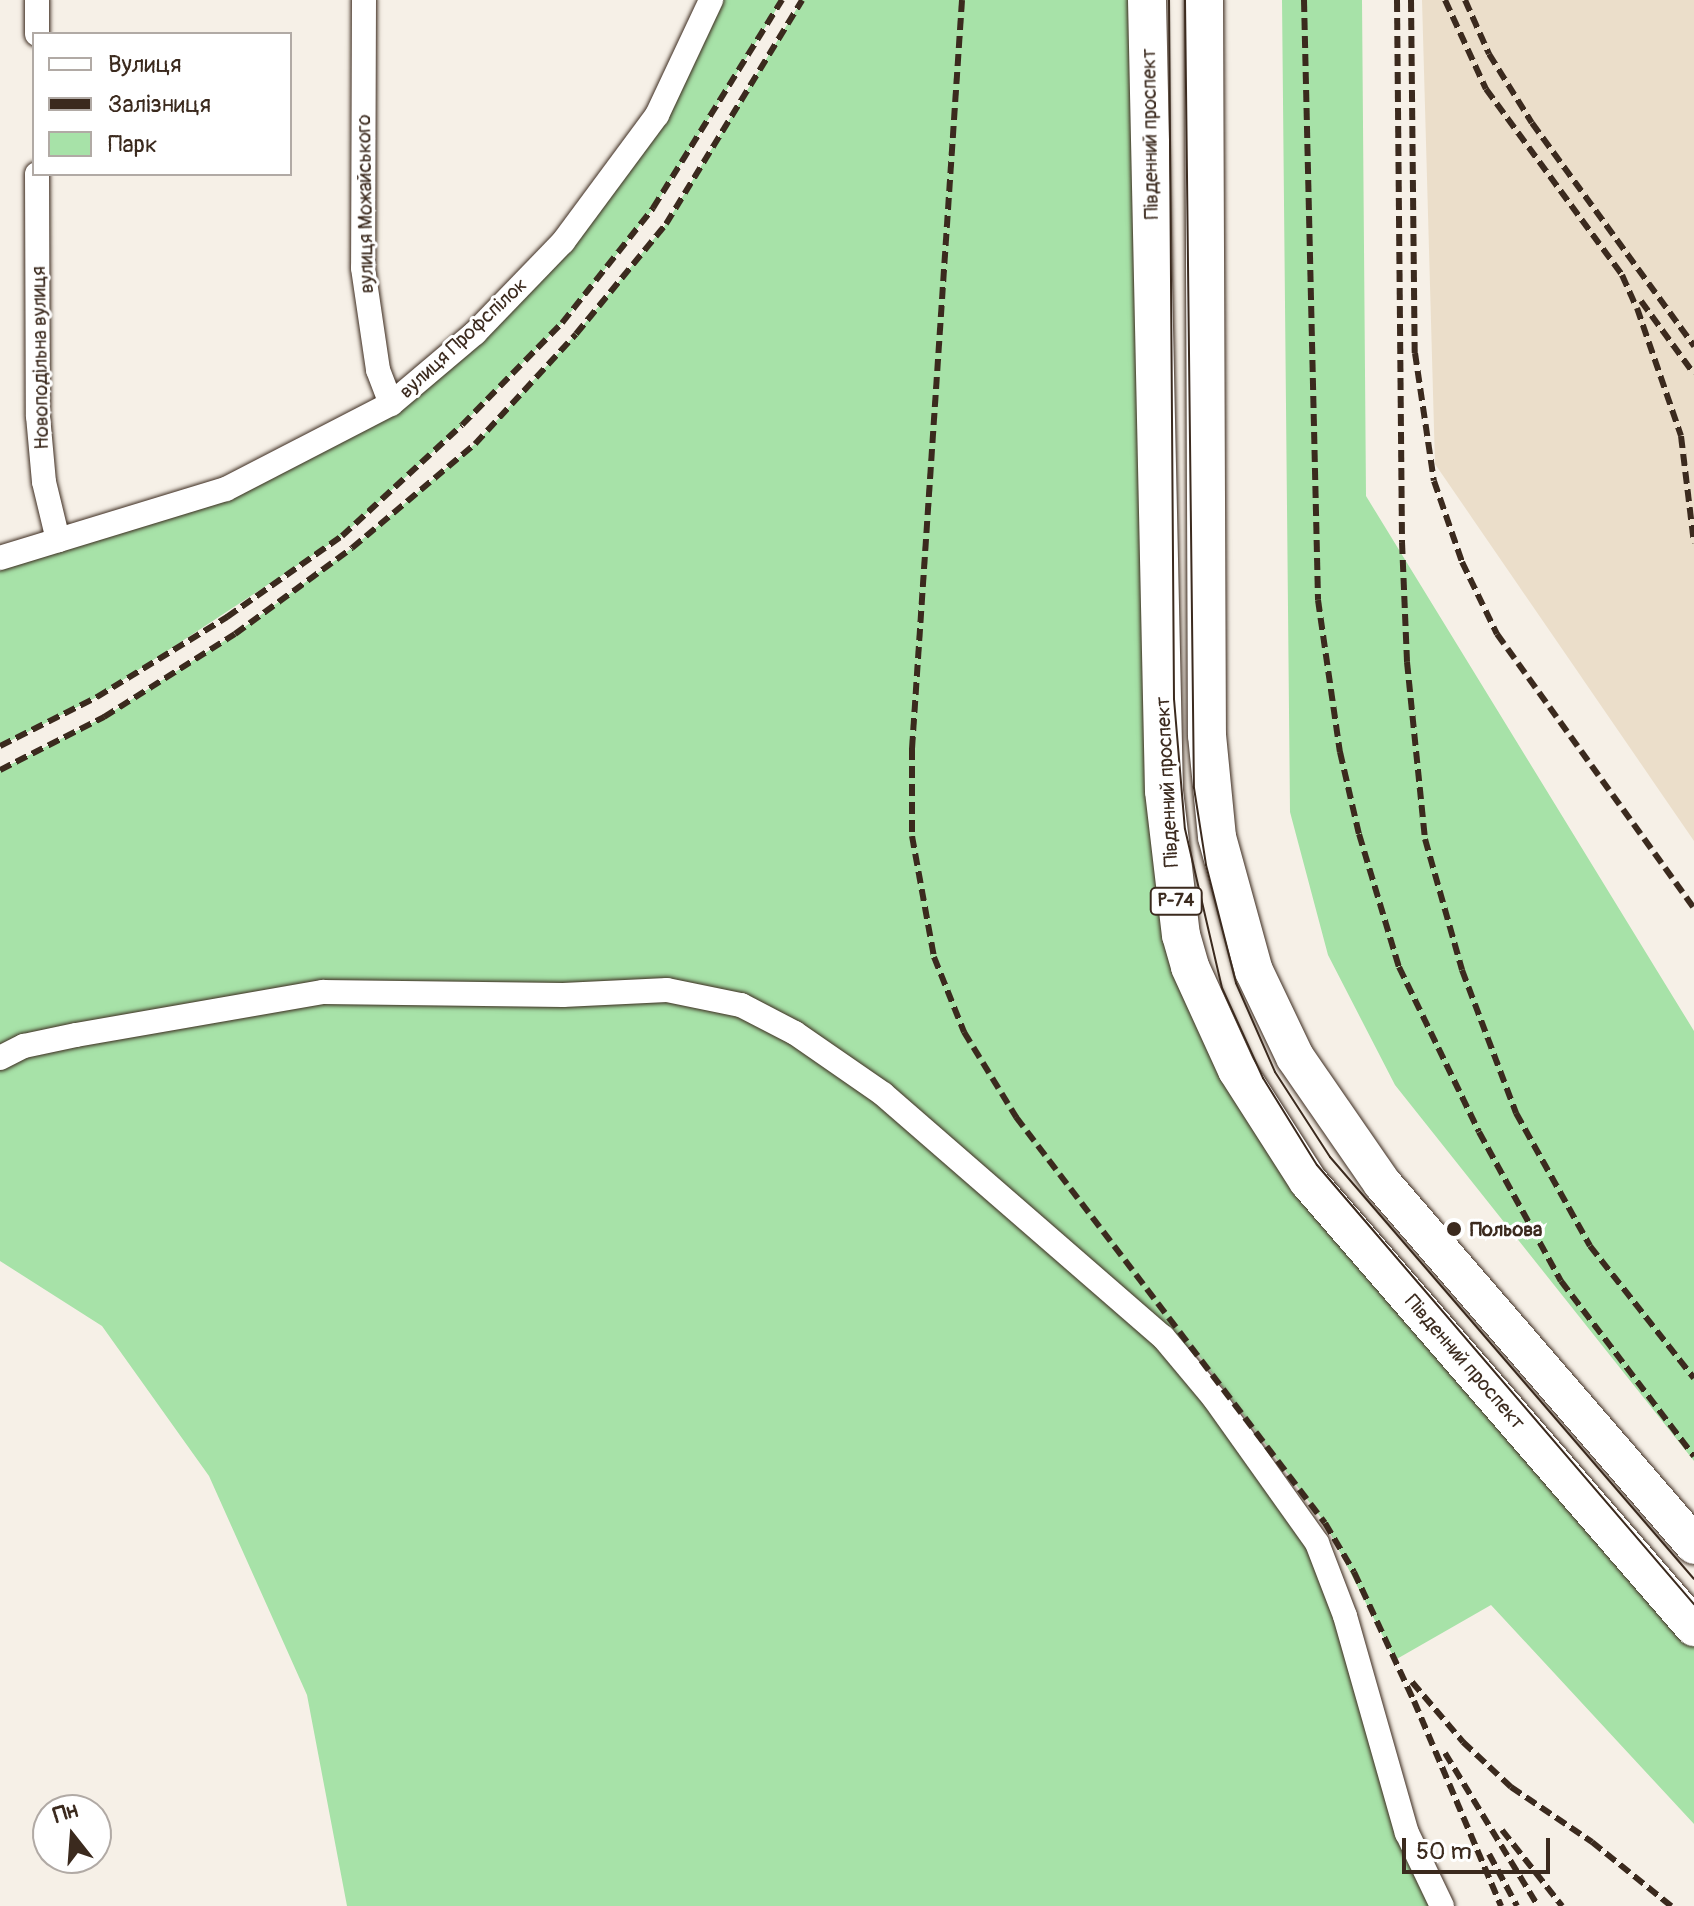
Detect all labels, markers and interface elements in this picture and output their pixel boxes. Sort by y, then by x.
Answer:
legend [32,32,292,176]
street label: Південний проспект [1137,48,1163,220]
text: Вулиця [108,50,181,79]
text: Залізниця [108,90,211,119]
street label: вулиця Можайського [351,114,379,294]
text: Парк [108,130,157,159]
street label: Новоподільна вулиця [26,266,54,450]
street label: вулиця Профспілок [394,273,532,403]
street label: Південний проспект [1151,696,1183,868]
road number: Р-74 [1148,887,1204,915]
place label: Польова [1470,1217,1542,1241]
marker: Польова [1445,1220,1463,1238]
street label: Південний проспект [1400,1290,1530,1434]
north arrow [32,1794,112,1874]
text: Пн [50,1796,81,1830]
scale bar [1406,1822,1554,1872]
text: 50 m [1416,1837,1472,1866]

